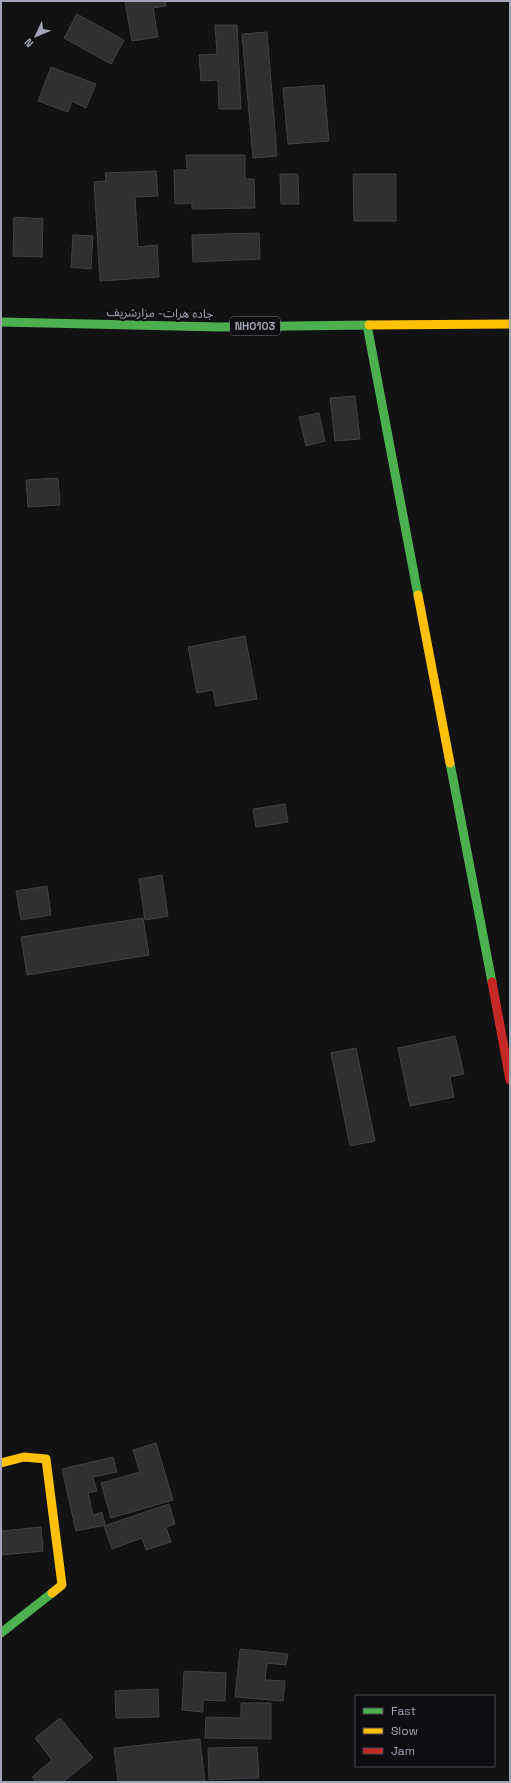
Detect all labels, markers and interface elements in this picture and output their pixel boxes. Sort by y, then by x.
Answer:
north arrow [16,16,56,56]
text: N [21,35,36,50]
street label: جاده هرات- مزارشریف [106,304,214,322]
road number: NH0103 [230,317,280,335]
legend [355,1695,495,1767]
text: Fast [391,1703,416,1719]
text: Slow [391,1723,418,1739]
text: Jam [391,1743,415,1759]

